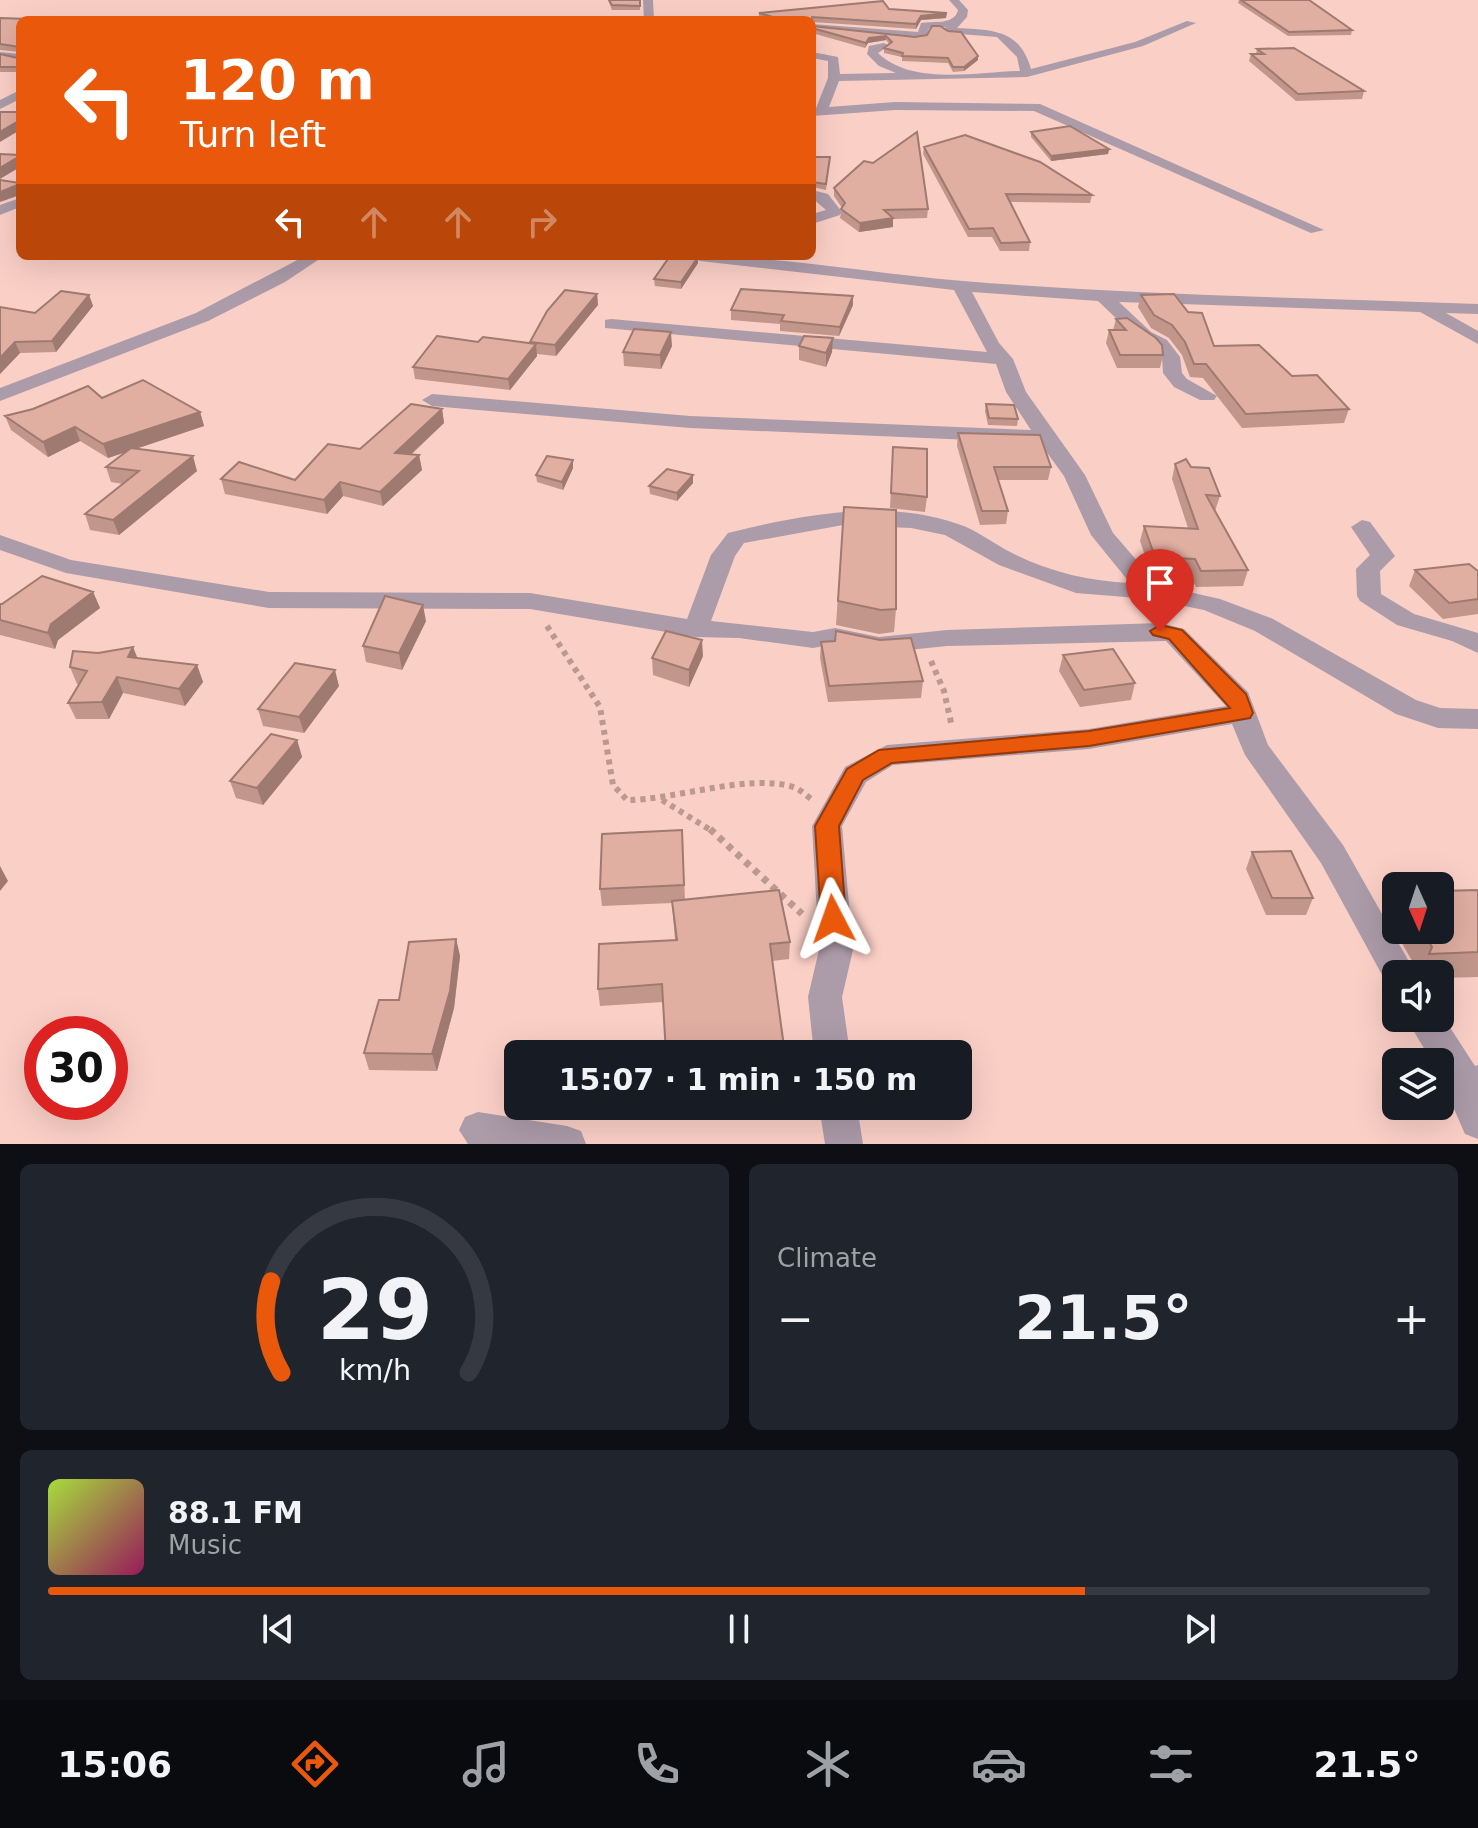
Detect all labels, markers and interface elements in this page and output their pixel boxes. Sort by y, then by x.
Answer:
text: 120 m [180,47,375,112]
icon: left [48,48,152,152]
text: Turn left [180,114,326,155]
icon: left [268,200,312,244]
icon: ahead [352,200,396,244]
icon: ahead [436,200,480,244]
icon: right [520,200,564,244]
pin [1126,549,1194,631]
icon: arrive [1138,561,1182,605]
north arrow [1382,872,1454,944]
map controls [1382,872,1454,1120]
position arrow [791,877,875,961]
button: sound [1382,960,1454,1032]
speed limit sign: 30 [24,1016,128,1120]
button: layers [1382,1048,1454,1120]
text: 15:07 · 1 min · 150 m [559,1062,917,1097]
text: Climate [777,1243,877,1273]
text: 29 [317,1262,432,1359]
text: 21.5° [1014,1283,1193,1353]
text: − [777,1293,814,1344]
text: + [1393,1293,1430,1344]
text: km/h [338,1353,411,1387]
text: 88.1 FM [168,1495,303,1530]
text: Music [168,1530,242,1560]
icon: previous [256,1607,300,1651]
icon: pause [717,1607,761,1651]
icon: next [1178,1607,1222,1651]
icon: directions [287,1736,343,1792]
icon: music [458,1736,514,1792]
icon: phone [629,1736,685,1792]
icon: climate [800,1736,856,1792]
icon: car [971,1736,1027,1792]
icon: filters [1143,1736,1199,1792]
text: 15:06 [58,1744,172,1785]
text: 21.5° [1314,1744,1420,1785]

